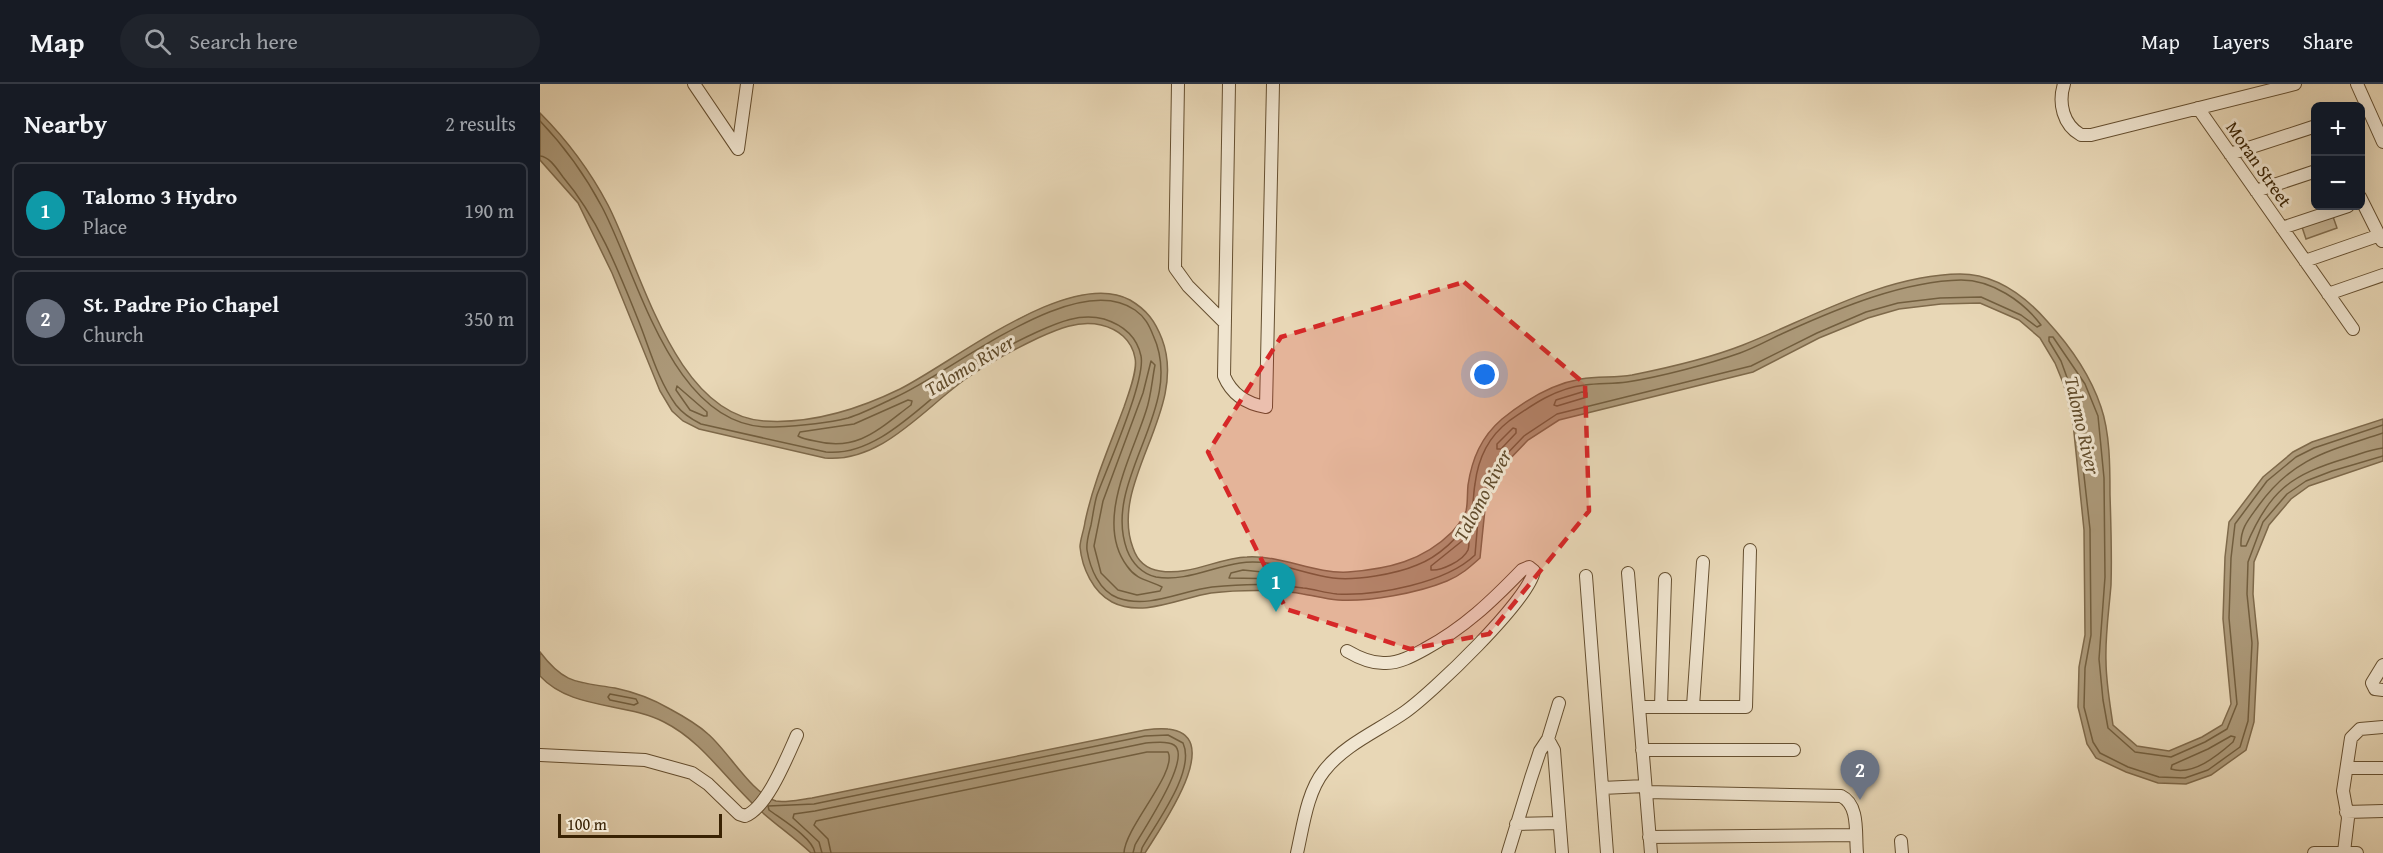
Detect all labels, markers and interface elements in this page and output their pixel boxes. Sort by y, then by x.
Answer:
search box [120,14,540,68]
text: Map [30,21,84,62]
icon: search [141,25,174,58]
text: Search here [189,25,298,57]
text: Map [2141,26,2180,57]
text: Layers [2213,26,2270,57]
text: Share [2303,26,2353,57]
map controls [2311,102,2365,210]
button: + [2311,102,2365,156]
text: Nearby [24,104,107,143]
text: 2 results [445,109,516,138]
street label: Moran Street [2219,116,2299,213]
button: − [2311,156,2365,210]
text: Talomo 3 Hydro [83,180,237,212]
text: 1 [40,196,51,225]
text: 190 m [464,196,514,225]
text: Place [83,212,127,241]
text: St. Padre Pio Chapel [83,288,279,320]
text: 2 [40,304,51,333]
text: 350 m [464,304,514,333]
text: Church [83,320,144,349]
water label: Talomo River [919,326,1020,403]
your location [1470,360,1499,389]
water label: Talomo River [2058,373,2109,478]
water label: Talomo River [1446,443,1519,546]
pin: 1 [1256,562,1296,612]
pin: 2 [1840,750,1880,800]
scale bar [558,811,722,838]
text: 100 m [567,812,607,836]

